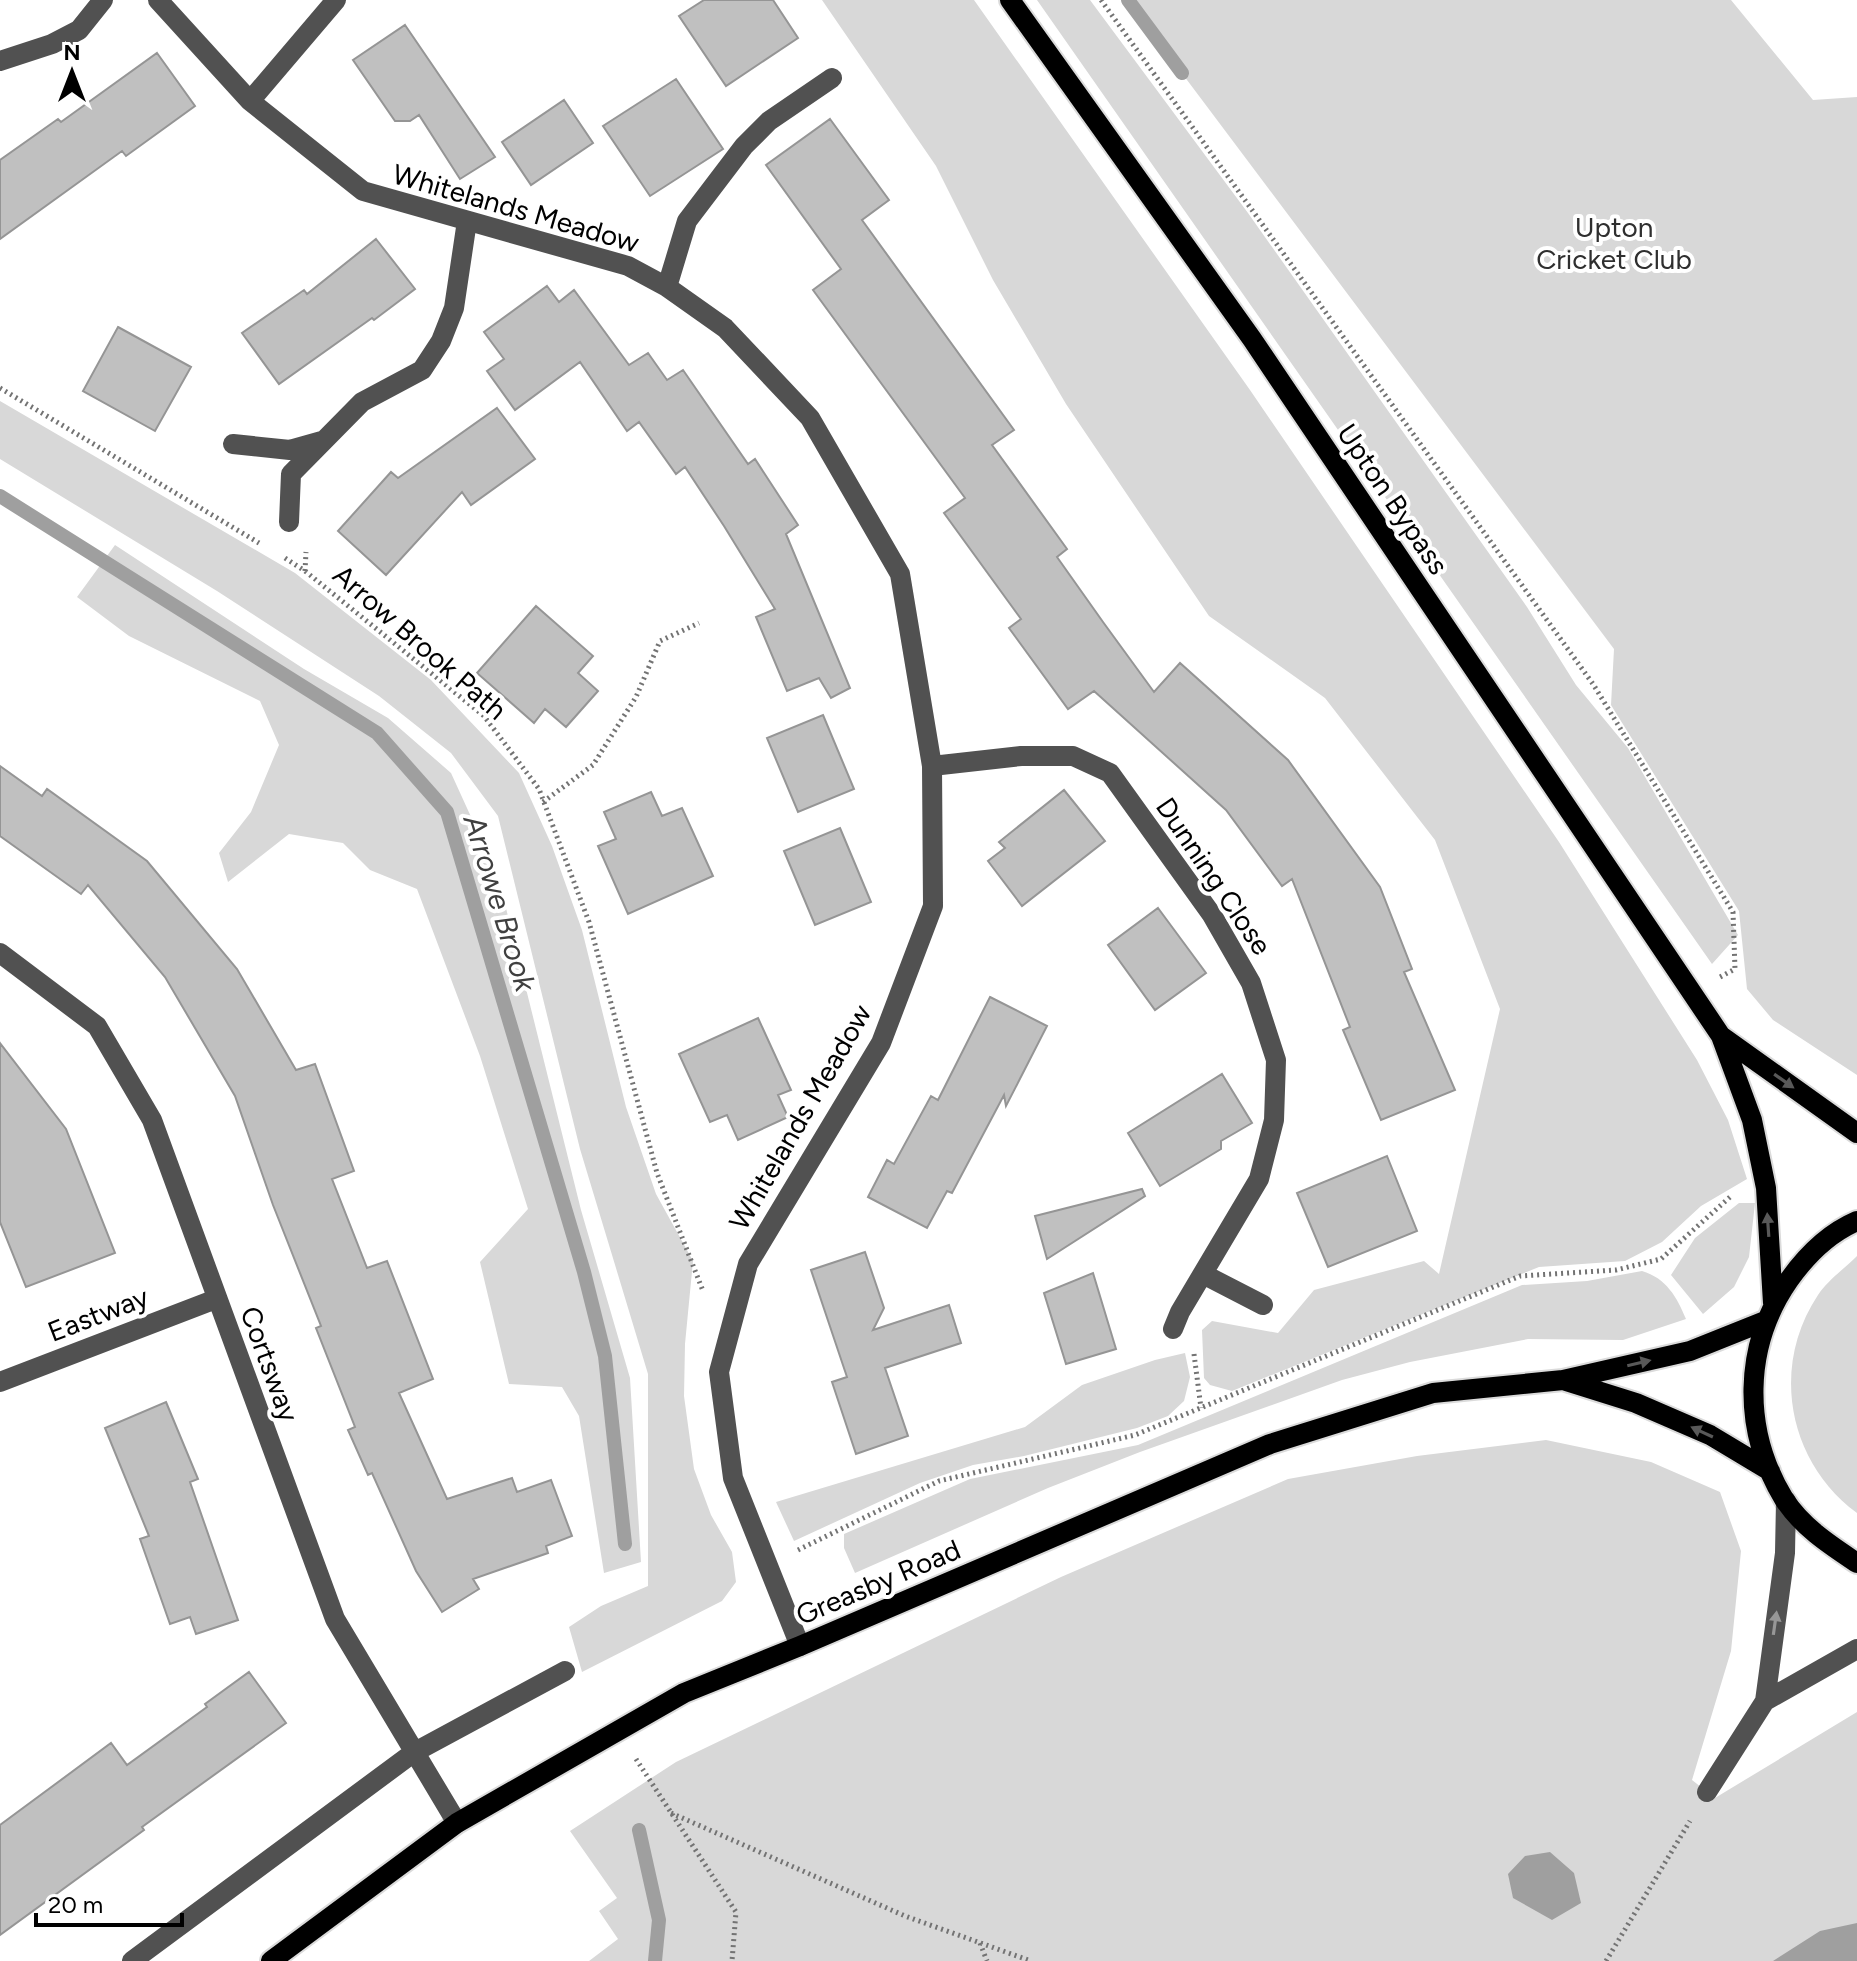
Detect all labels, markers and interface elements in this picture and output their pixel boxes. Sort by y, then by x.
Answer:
north arrow [32,32,112,112]
text: N [63,39,81,66]
street label: Whitelands Meadow [389,157,643,259]
park label: Upton Cricket Club [1536,210,1692,276]
street label: Upton Bypass [1330,417,1456,581]
street label: Arrow Brook Path [326,557,514,727]
street label: Dunning Close [1149,791,1279,961]
water label: Arrowe Brook [455,809,545,997]
street label: Whitelands Meadow [722,998,878,1236]
one-way arrow [1774,1073,1795,1088]
one-way arrow [1761,1212,1774,1237]
street label: Eastway [43,1279,153,1349]
street label: Cortsway [234,1302,307,1426]
one-way arrow [1626,1356,1651,1369]
one-way arrow [1691,1425,1714,1439]
street label: Greasby Road [791,1532,965,1632]
one-way arrow [1769,1611,1782,1636]
scale bar [36,1877,182,1927]
text: 20 m [48,1890,103,1919]

